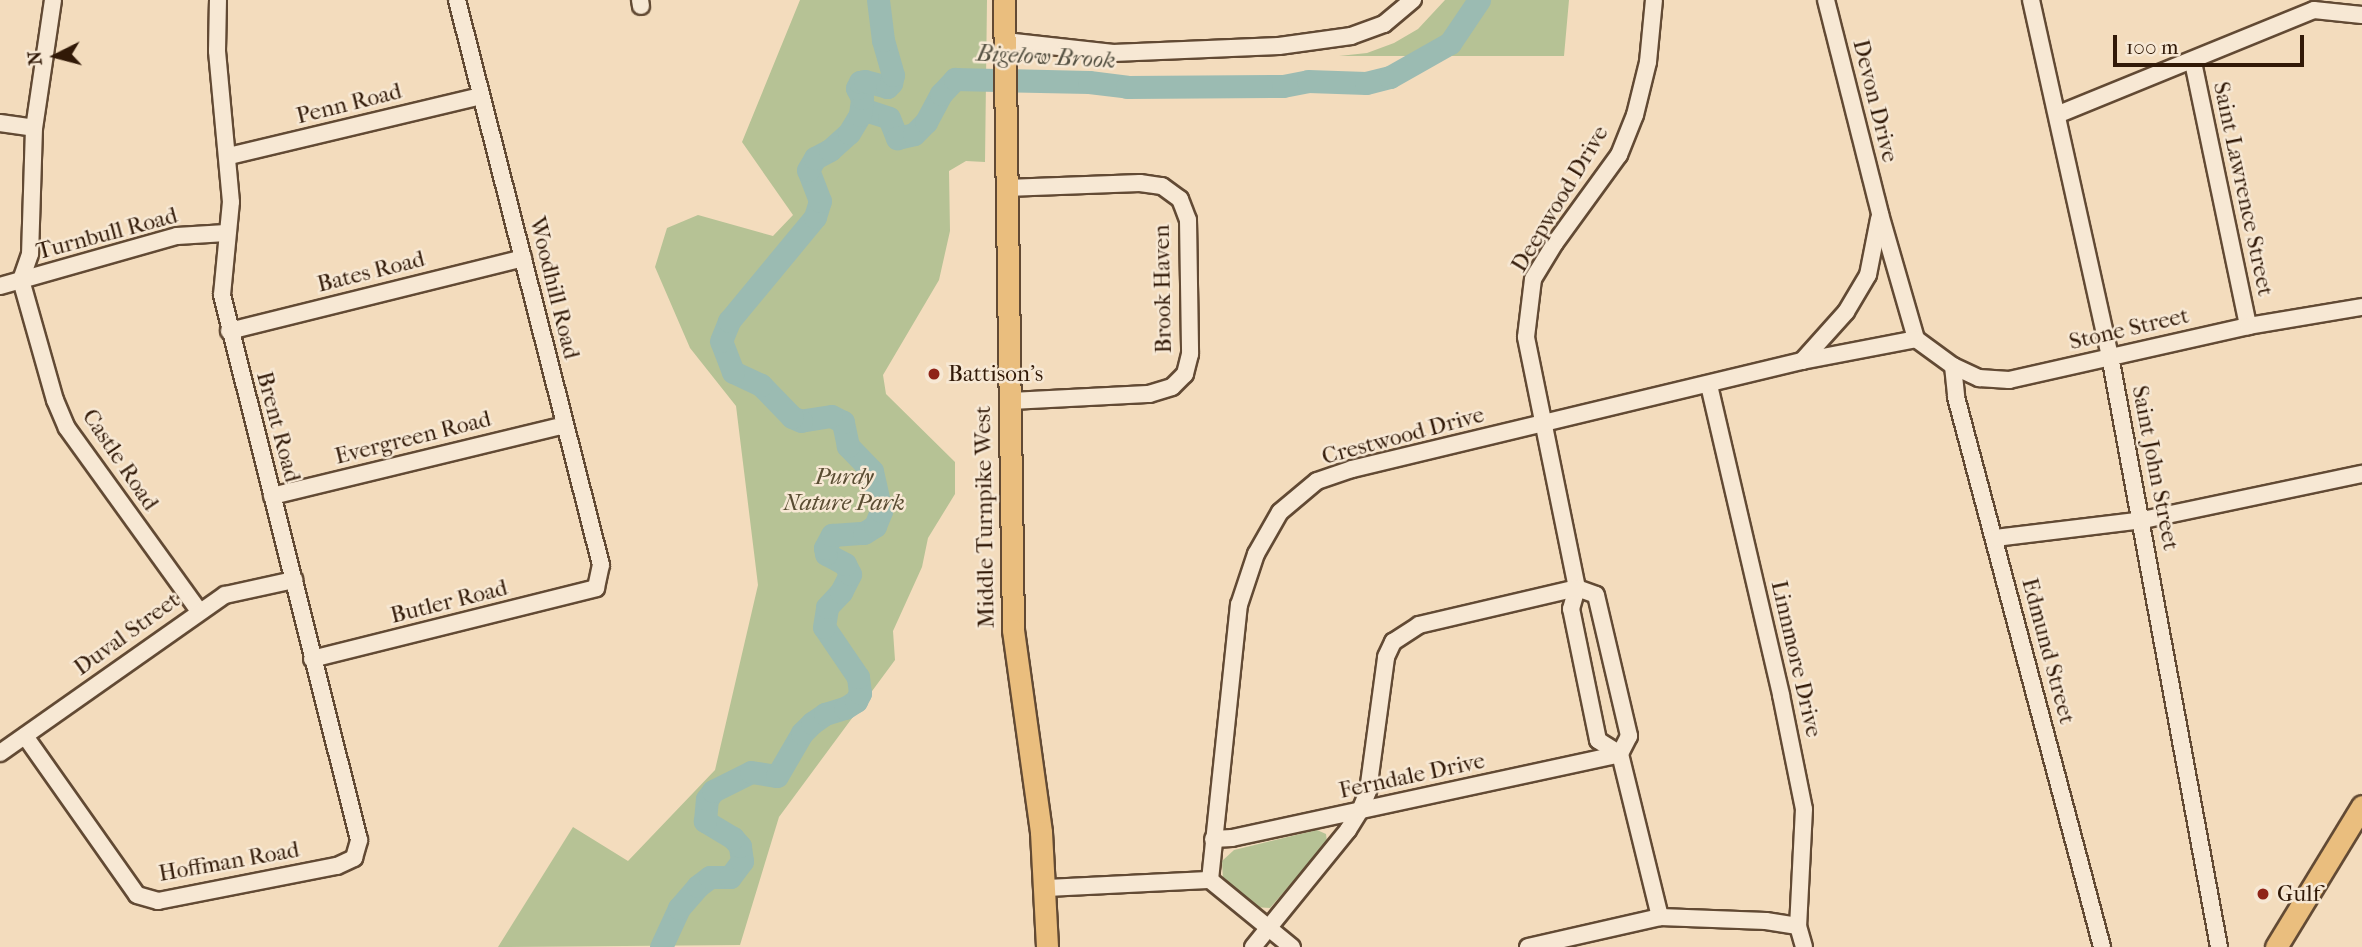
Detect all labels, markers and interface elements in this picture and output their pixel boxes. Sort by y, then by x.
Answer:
north arrow [21,21,91,91]
scale bar [2117,21,2308,65]
text: 100 m [2126,35,2179,59]
street label: Devon Drive [1846,37,1904,165]
water label: Bigelow Brook [976,39,1116,75]
text: N [23,50,47,67]
street label: Penn Road [293,78,405,130]
street label: Saint Lawrence Street [2207,79,2279,299]
street label: Deepwood Drive [1505,121,1615,277]
street label: Turnbull Road [34,202,180,266]
street label: Woodhill Road [523,214,585,362]
street label: Brook Haven [1148,224,1178,354]
street label: Bates Road [314,245,428,299]
street label: Stone Street [2067,302,2191,356]
place label: Battison's [948,360,1043,388]
marker: Battison's [926,366,942,382]
street label: Brent Road [250,369,306,485]
street label: Saint John Street [2126,383,2184,553]
street label: Crestwood Drive [1319,401,1487,471]
street label: Castle Road [76,404,164,516]
street label: Evergreen Road [332,405,494,471]
street label: Middle Turnpike West [969,406,1001,628]
park label: Purdy Nature Park [783,463,905,517]
street label: Butler Road [388,574,510,630]
street label: Edmund Street [2015,575,2081,727]
street label: Linnmore Drive [1765,578,1827,740]
street label: Duval Street [69,586,185,682]
street label: Ferndale Drive [1337,747,1487,805]
street label: Hoffman Road [157,836,301,888]
place label: Gulf [2277,880,2320,908]
marker: Gulf [2255,886,2271,902]

